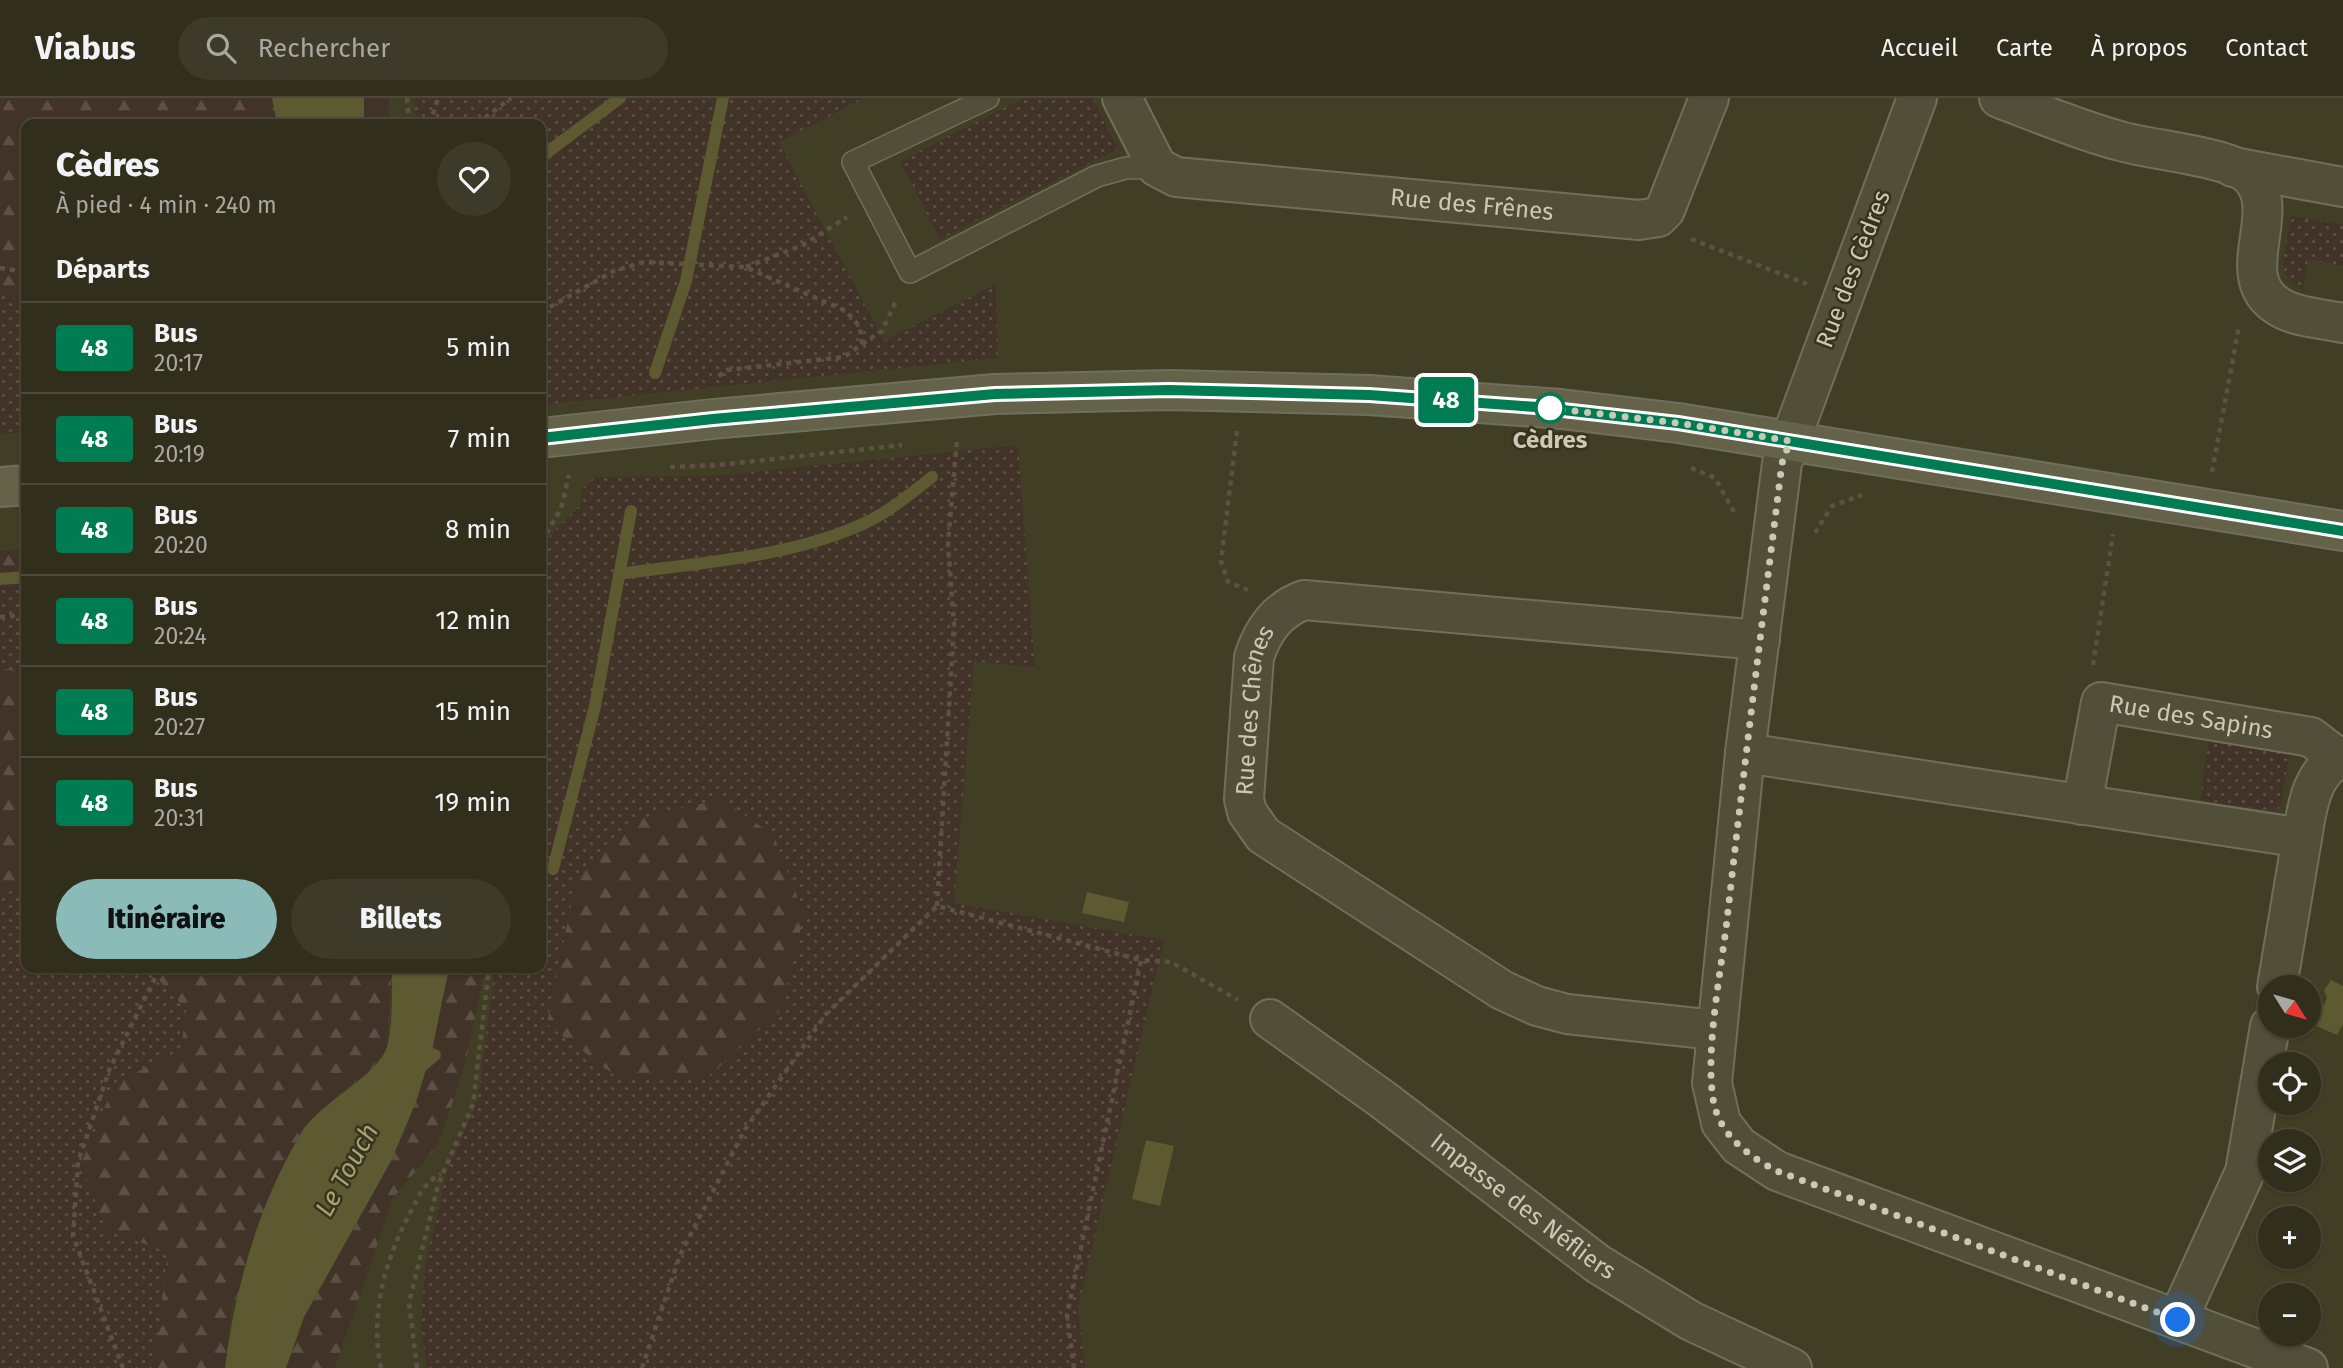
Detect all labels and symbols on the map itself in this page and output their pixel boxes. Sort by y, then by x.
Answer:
street label: Rue des Frênes [1389,183,1555,226]
street label: Rue des Cèdres [1810,186,1896,352]
line badge: 48 [1414,377,1478,423]
marker: Cèdres [1535,393,1565,423]
place label: Cèdres [1513,426,1588,454]
street label: Rue des Chênes [1230,620,1280,796]
street label: Rue des Sapins [2107,690,2275,744]
north arrow [2258,975,2320,1038]
water label: Le Touch [309,1118,385,1222]
street label: Impasse des Néfliers [1425,1127,1621,1285]
your location [2160,1302,2195,1337]

